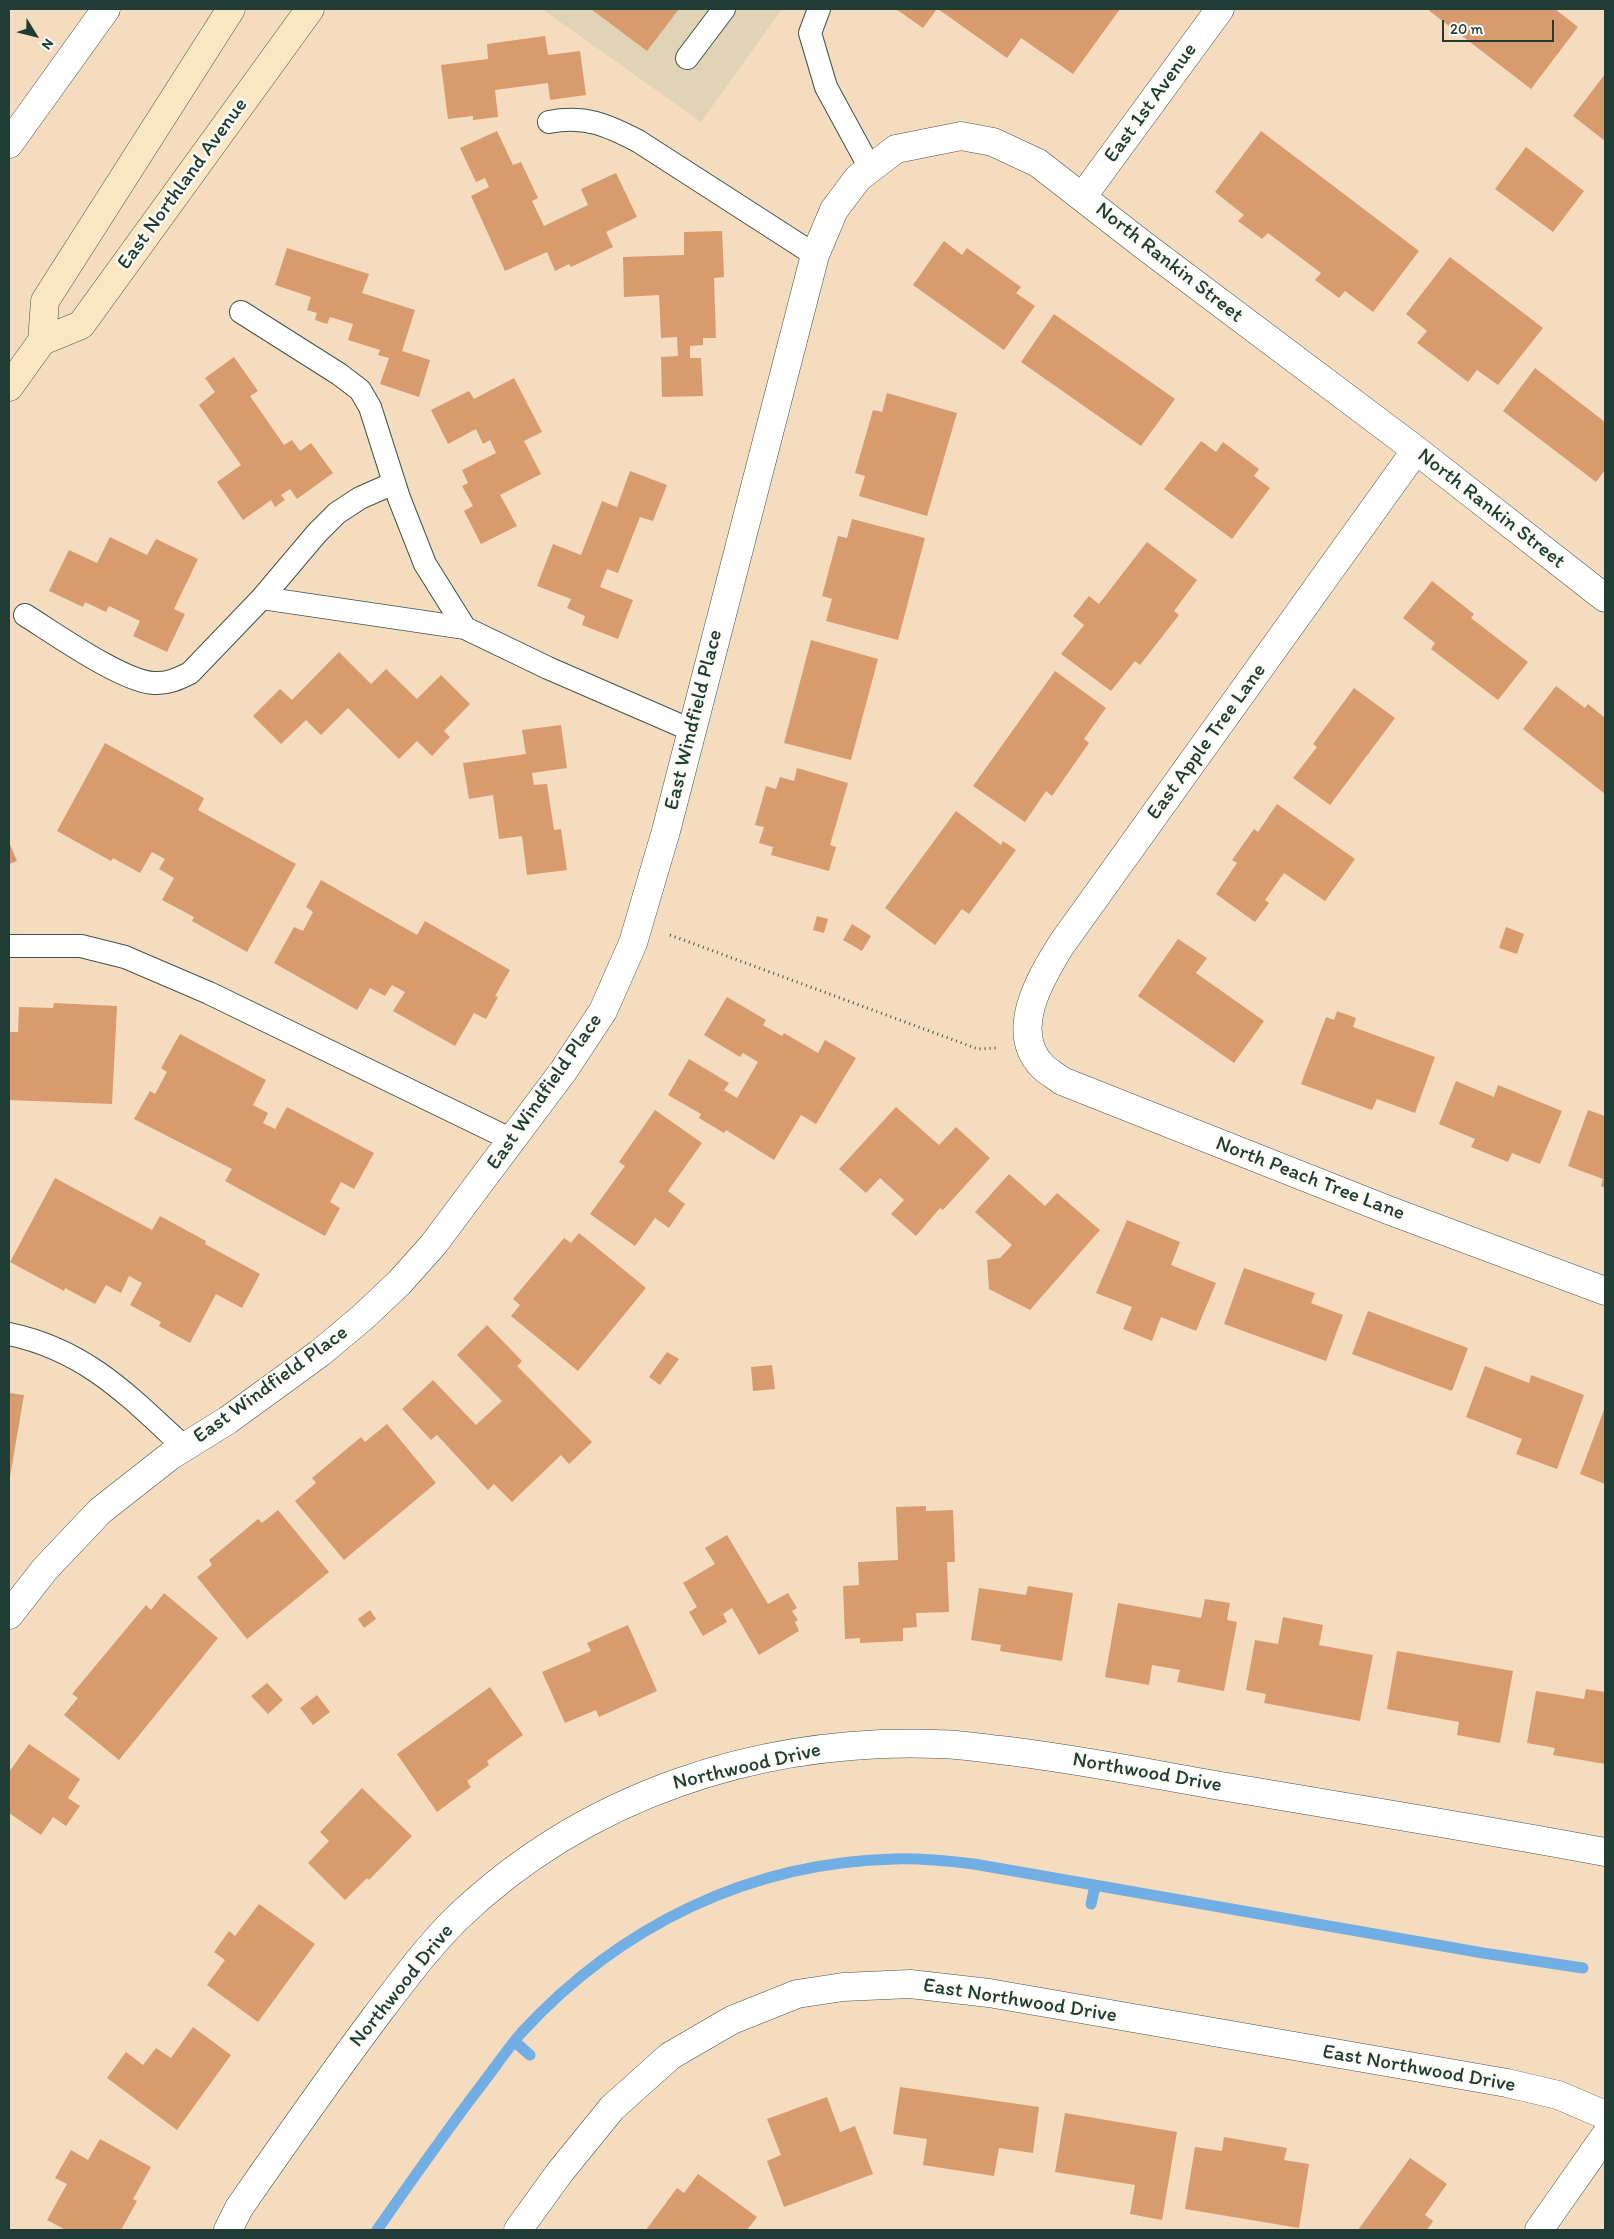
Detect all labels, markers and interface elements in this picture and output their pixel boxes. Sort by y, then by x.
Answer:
north arrow [10,10,60,60]
scale bar [1444,10,1556,42]
text: 20 m [1450,20,1483,38]
text: N [38,35,57,53]
street label: East 1st Avenue [1099,38,1203,168]
street label: East Northland Avenue [112,93,254,275]
street label: North Rankin Street [1090,197,1248,329]
street label: North Rankin Street [1412,443,1570,575]
street label: East Windfield Place [659,627,729,813]
street label: East Apple Tree Lane [1142,659,1272,825]
street label: East Windfield Place [482,1009,608,1175]
street label: North Peach Tree Lane [1212,1131,1408,1227]
street label: East Windfield Place [189,1320,353,1450]
street label: Northwood Drive [671,1738,823,1796]
street label: Northwood Drive [1070,1747,1224,1799]
street label: Northwood Drive [345,1919,459,2053]
street label: East Northwood Drive [921,1973,1119,2029]
street label: East Northwood Drive [1320,2040,1518,2098]

